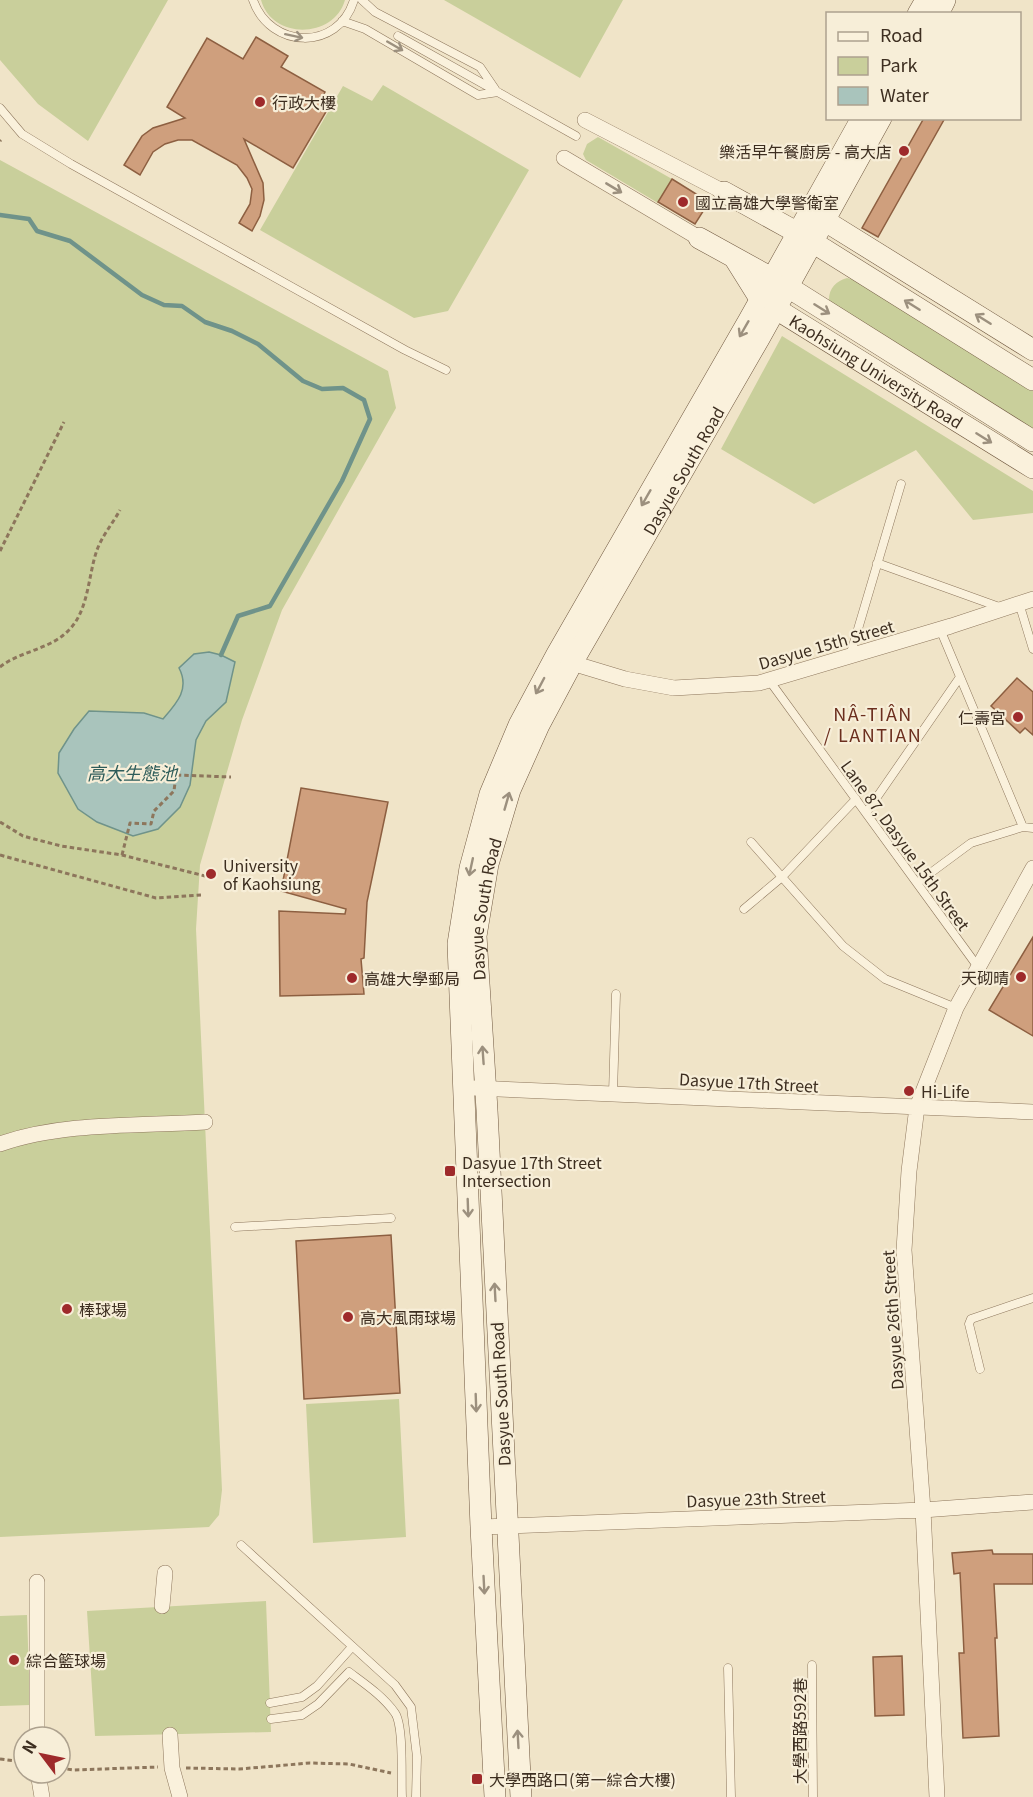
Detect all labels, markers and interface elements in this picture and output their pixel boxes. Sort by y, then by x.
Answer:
legend [826,12,1021,120]
text: Road [880,21,923,47]
one-way arrow [284,31,303,43]
one-way arrow [386,40,403,52]
text: Park [880,51,918,77]
text: Water [880,81,930,107]
place label: 行政大樓 [272,90,336,114]
marker: 行政大樓 [253,95,267,109]
place label: 樂活早午餐廚房 - 高大店 [719,139,892,163]
marker: 樂活早午餐廚房 - 高大店 [897,144,911,158]
one-way arrow [605,182,622,194]
place label: 國立高雄大學警衛室 [695,190,839,214]
marker: 國立高雄大學警衛室 [676,195,690,209]
one-way arrow [904,298,921,310]
one-way arrow [813,303,830,315]
street label: Kaohsiung University Road [785,308,968,434]
one-way arrow [975,313,992,325]
one-way arrow [737,320,749,337]
street label: Dasyue South Road [636,402,730,539]
one-way arrow [975,432,992,444]
one-way arrow [640,489,652,506]
street label: Dasyue 15th Street [756,613,896,675]
one-way arrow [533,676,545,694]
district label: NÂ-TIÂN / LANTIAN [824,700,922,747]
place label: 仁壽宮 [958,705,1006,729]
marker: 仁壽宮 [1011,710,1025,724]
street label: Lane 87, Dasyue 15th Street [836,755,976,935]
water label: 高大生態池 [87,759,179,785]
one-way arrow [501,792,513,811]
street label: Dasyue South Road [464,835,507,981]
place label: University of Kaohsiung [223,853,321,895]
one-way arrow [465,857,476,877]
marker: University of Kaohsiung [204,867,218,881]
place label: 天砌晴 [961,965,1009,989]
place label: 高雄大學郵局 [364,966,460,990]
marker: 天砌晴 [1014,970,1028,984]
marker: 高雄大學郵局 [345,971,359,985]
one-way arrow [478,1046,489,1066]
street label: Dasyue 17th Street [679,1066,819,1098]
place label: Hi-Life [921,1079,970,1103]
marker: Hi-Life [902,1084,916,1098]
place label: Dasyue 17th Street Intersection [462,1150,602,1192]
marker: Dasyue 17th Street Intersection [443,1164,457,1178]
one-way arrow [463,1198,474,1218]
street label: Dasyue 26th Street [875,1249,909,1391]
one-way arrow [490,1283,501,1303]
place label: 棒球場 [79,1297,127,1321]
marker: 棒球場 [60,1302,74,1316]
place label: 高大風雨球場 [360,1305,456,1329]
marker: 高大風雨球場 [341,1310,355,1324]
street label: Dasyue South Road [484,1321,516,1467]
one-way arrow [470,1393,481,1413]
street label: Dasyue 23th Street [686,1484,826,1512]
one-way arrow [478,1575,489,1595]
place label: 綜合籃球場 [26,1648,106,1672]
marker: 綜合籃球場 [7,1653,21,1667]
street label: 大學西路592巷 [787,1678,811,1784]
north arrow [12,1725,72,1785]
one-way arrow [512,1729,523,1749]
text: N [15,1735,42,1758]
place label: 大學西路口(第一綜合大樓) [489,1767,676,1791]
marker: 大學西路口(第一綜合大樓) [470,1772,484,1786]

